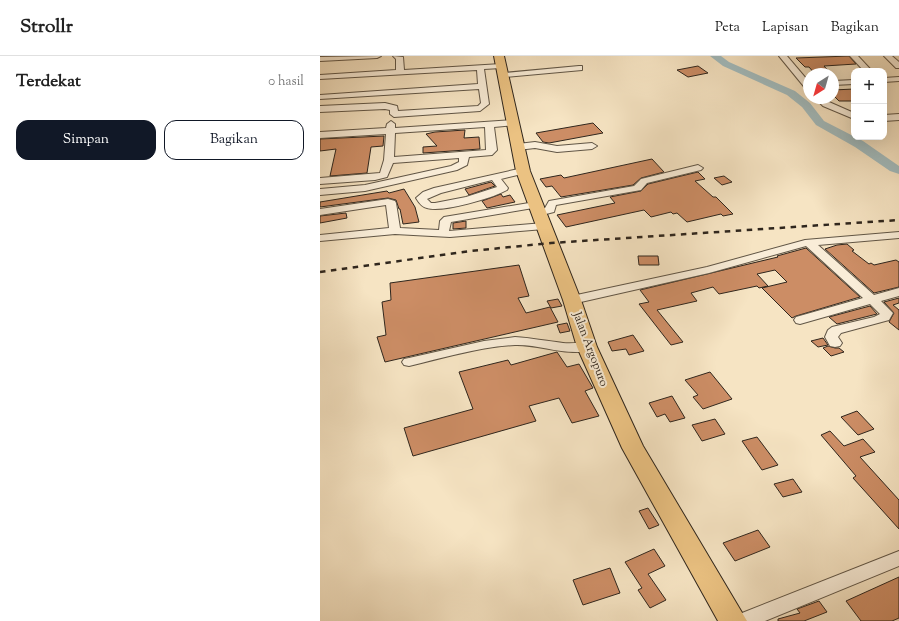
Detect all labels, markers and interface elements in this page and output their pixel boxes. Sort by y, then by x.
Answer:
text: Strollr [20,14,73,41]
text: Peta [715,18,740,38]
text: Lapisan [762,18,809,38]
text: Bagikan [831,18,879,38]
north arrow [803,68,839,104]
map controls [851,68,887,140]
button: + [851,68,887,104]
text: Terdekat [16,70,81,94]
text: 0 hasil [268,73,304,91]
button: − [851,104,887,140]
button: Simpan [16,120,156,160]
button: Bagikan [164,120,304,160]
street label: Jalan Argopuro [567,309,613,390]

